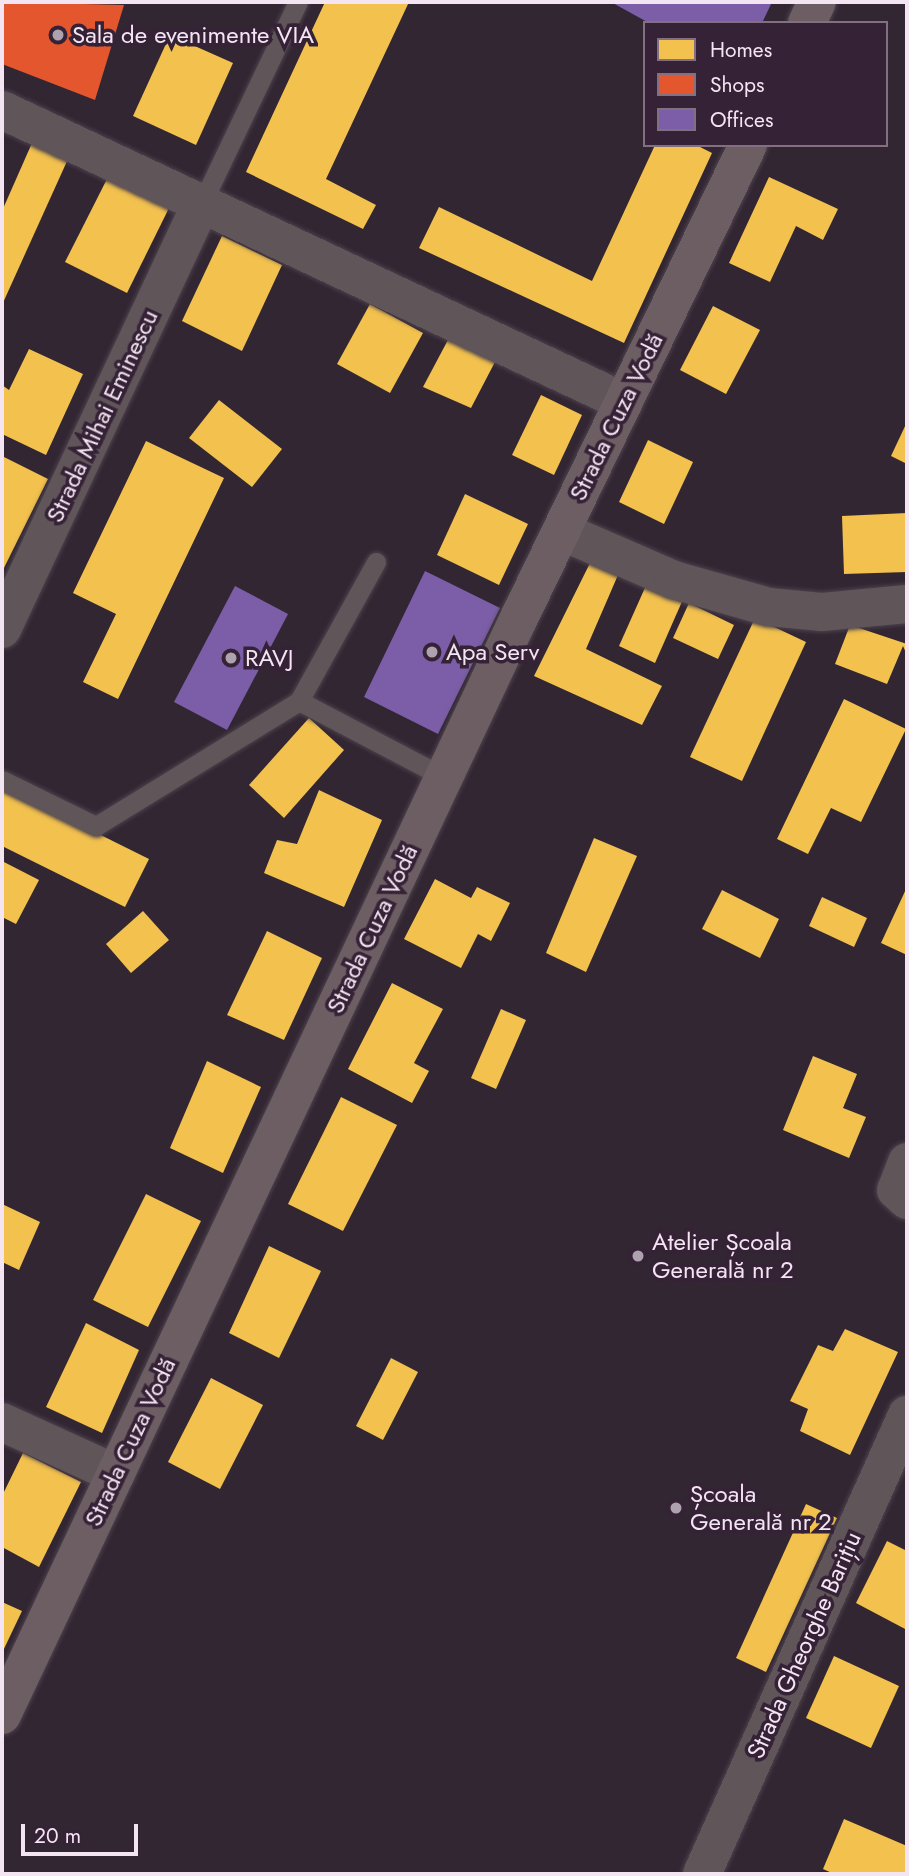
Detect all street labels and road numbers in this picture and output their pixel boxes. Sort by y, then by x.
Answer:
street label: Strada Mihai Eminescu [40,305,164,527]
street label: Strada Cuza Vodă [563,329,669,505]
street label: Strada Cuza Vodă [320,840,424,1018]
street label: Strada Cuza Vodă [78,1353,182,1531]
street label: Strada Gheorghe Barițiu [741,1527,867,1763]

